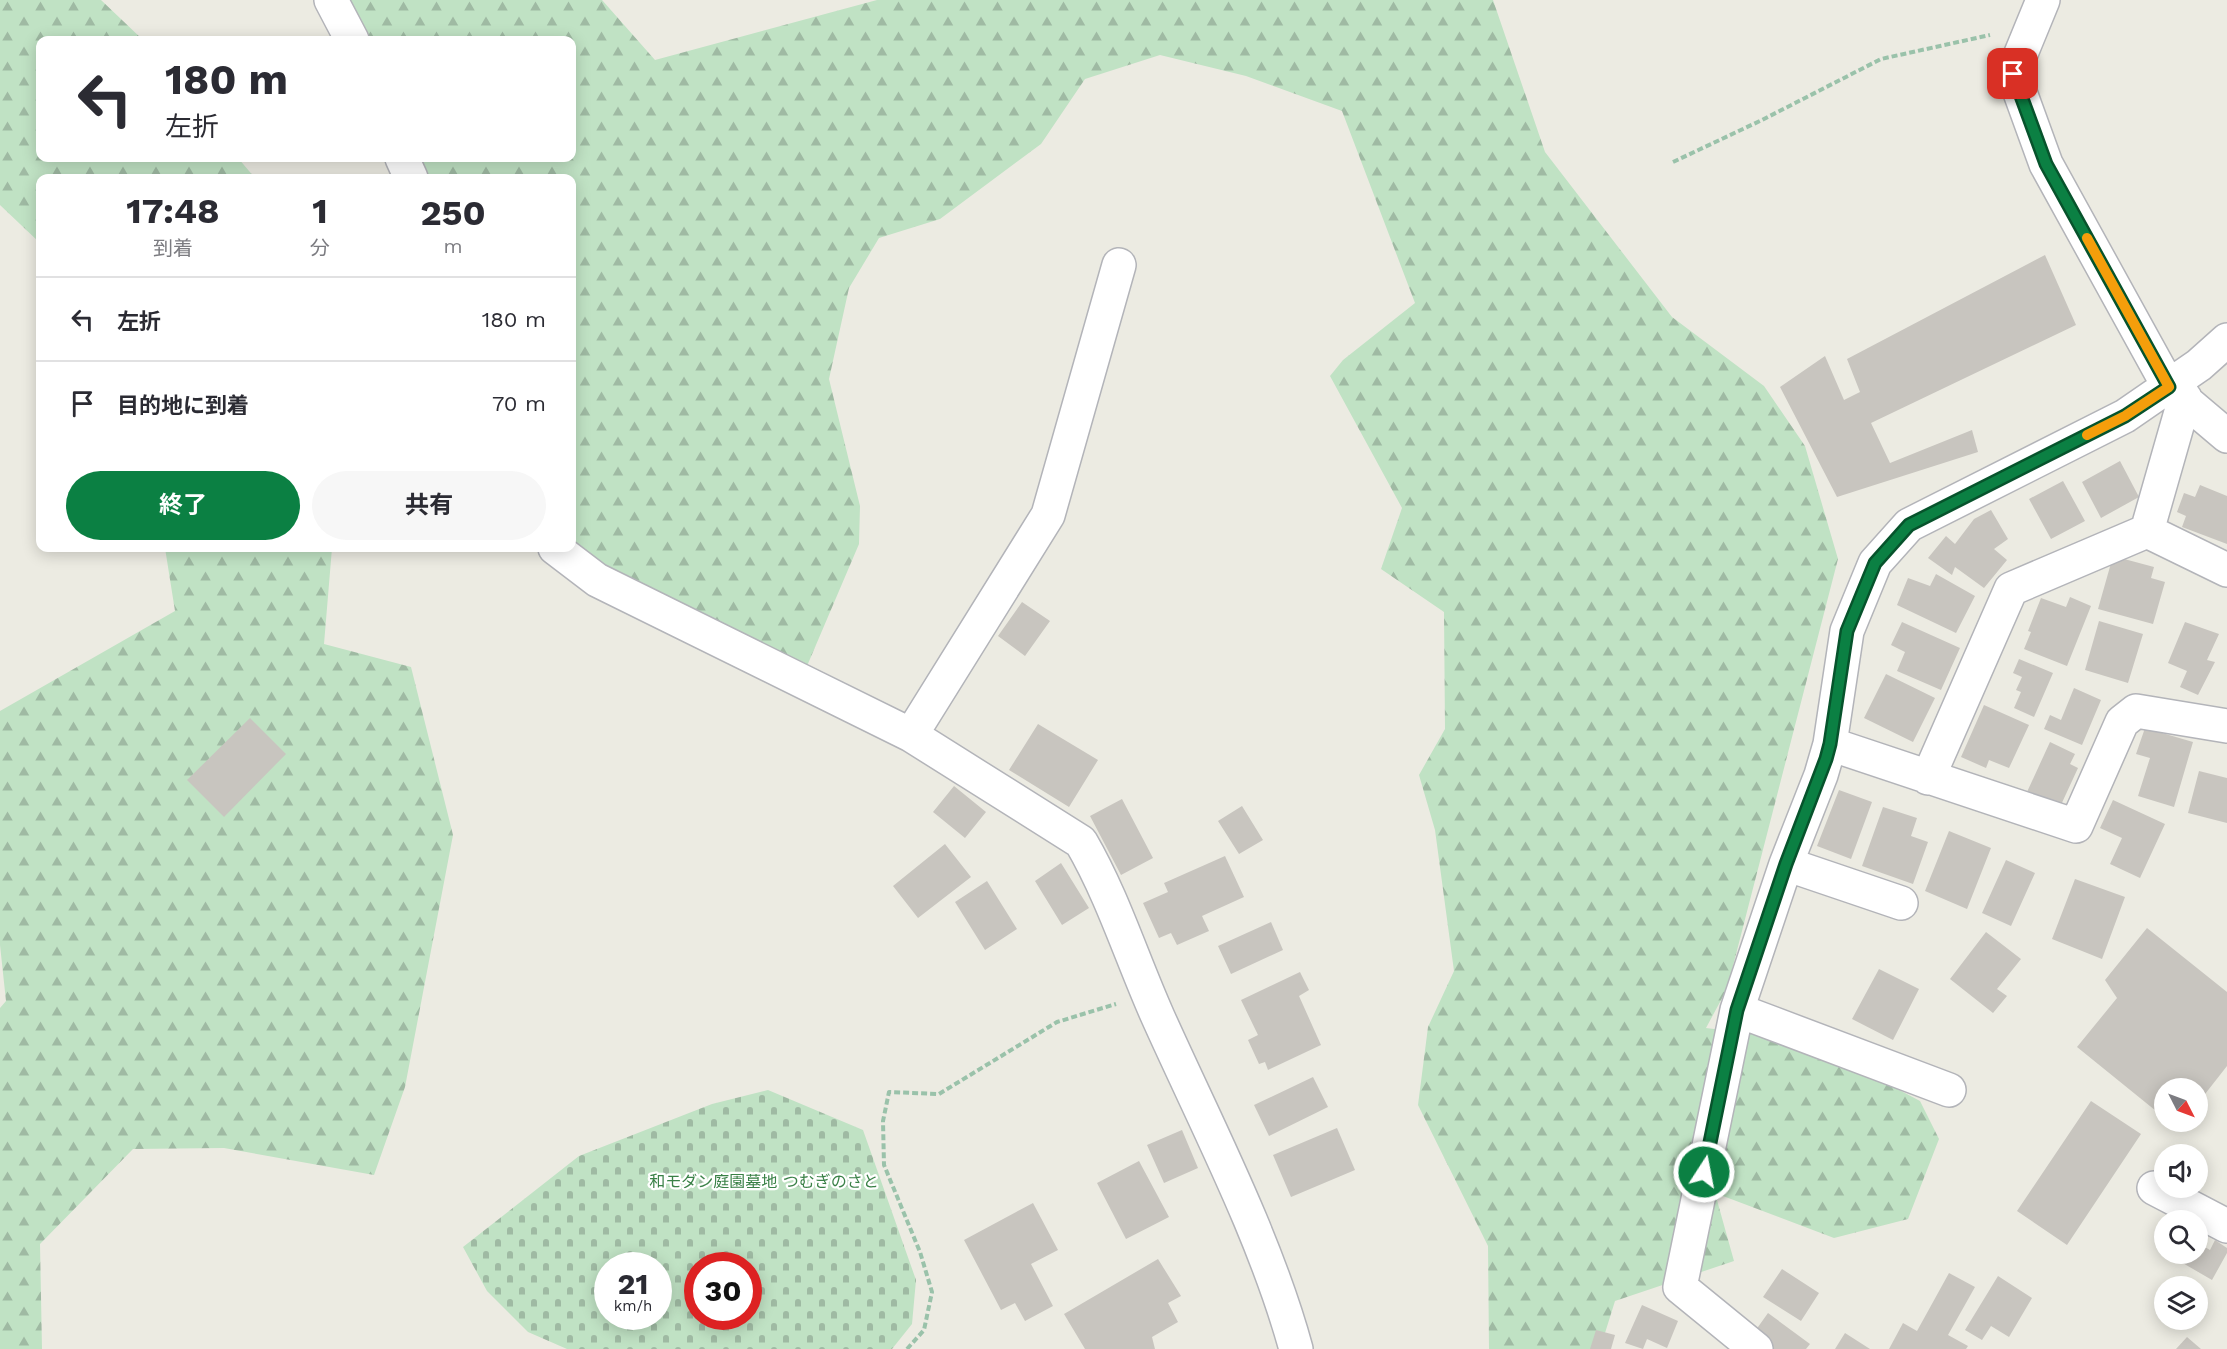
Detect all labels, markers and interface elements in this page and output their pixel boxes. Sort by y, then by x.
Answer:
pin [1987,48,2038,99]
text: 180 m [165,55,288,104]
icon: arrive [1996,57,2029,90]
icon: left [66,60,144,138]
text: 左折 [165,111,219,143]
text: 17:48 [126,190,220,232]
text: 1 [312,190,328,232]
text: 250 [420,192,486,234]
text: m [443,234,462,258]
text: 到着 [153,236,193,260]
text: 分 [310,236,330,260]
icon: left [66,303,99,336]
text: 180 m [482,307,546,332]
text: 左折 [117,309,161,334]
icon: arrive [66,387,99,420]
text: 70 m [492,391,546,416]
text: 目的地に到着 [117,393,249,418]
button: 終了 [66,471,300,540]
button: 共有 [312,471,546,540]
north arrow [2154,1078,2208,1132]
map controls [2154,1078,2208,1330]
position arrow [1672,1140,1736,1204]
button: sound [2154,1144,2208,1198]
park label: 和モダン庭園墓地 つむぎのさと [649,1172,879,1191]
button: search [2154,1210,2208,1264]
speed limit sign: 30 [684,1252,762,1330]
text: 21 [618,1266,648,1301]
button: layers [2154,1276,2208,1330]
text: km/h [614,1297,652,1315]

